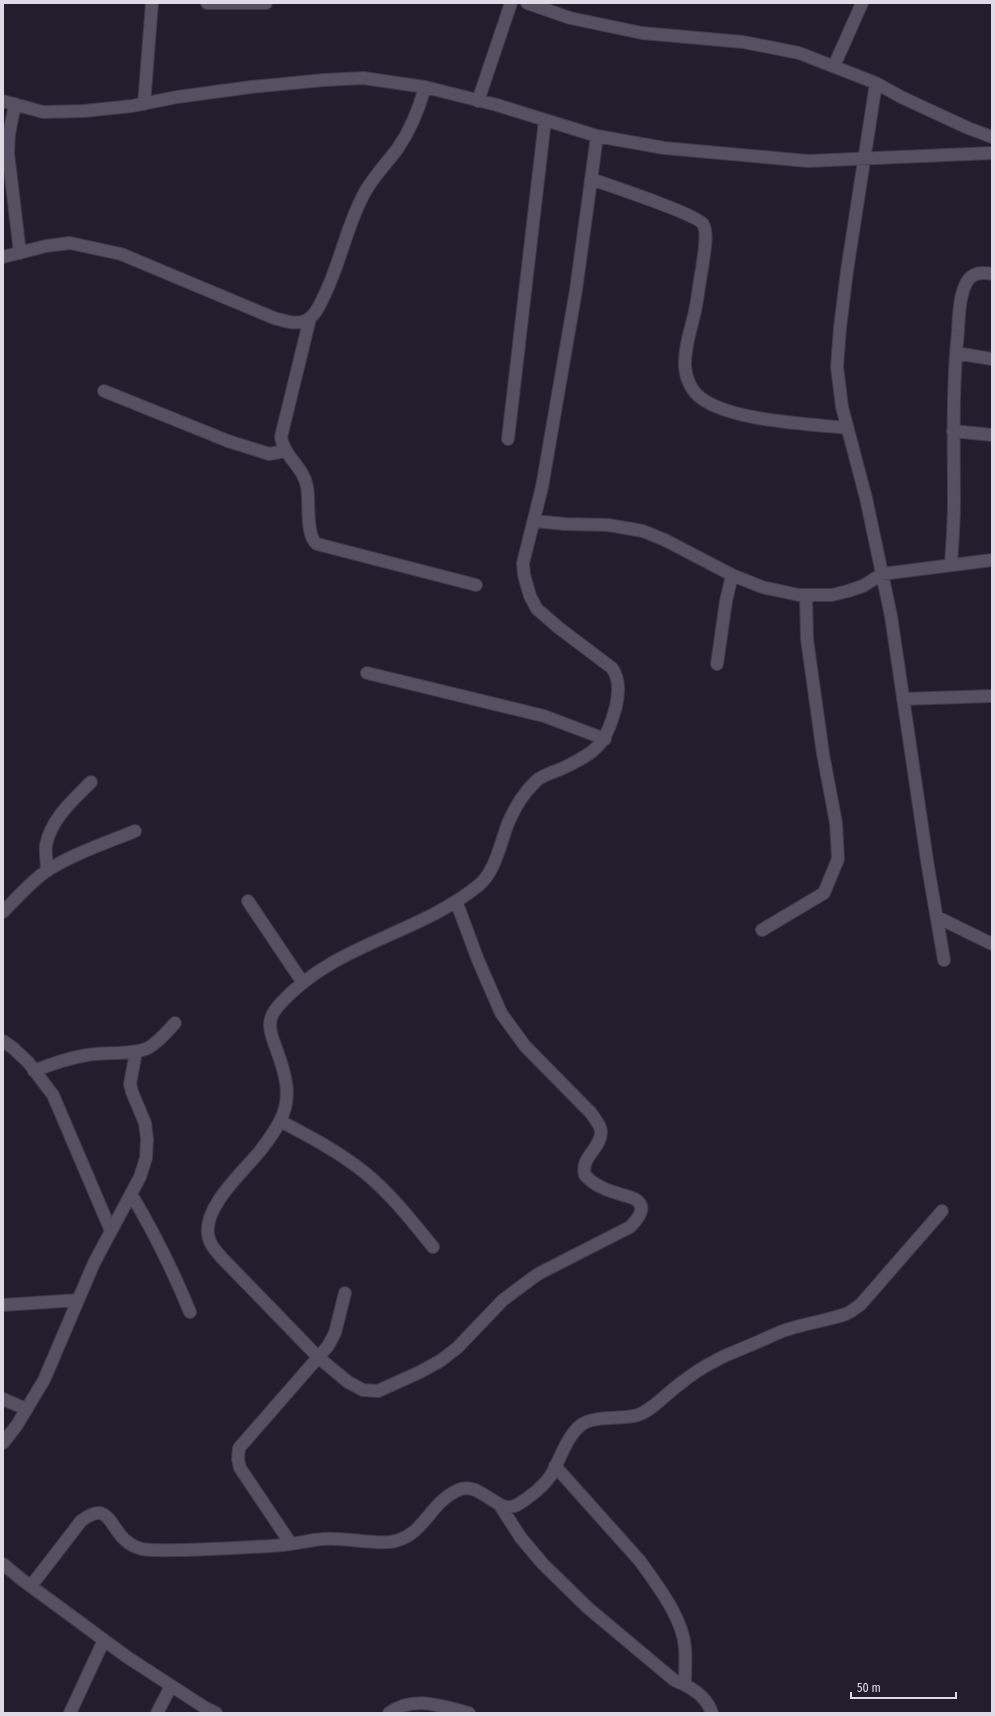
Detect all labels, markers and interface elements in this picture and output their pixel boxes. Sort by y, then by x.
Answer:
scale bar [851,1674,956,1700]
text: 50 m [857,1681,881,1695]

